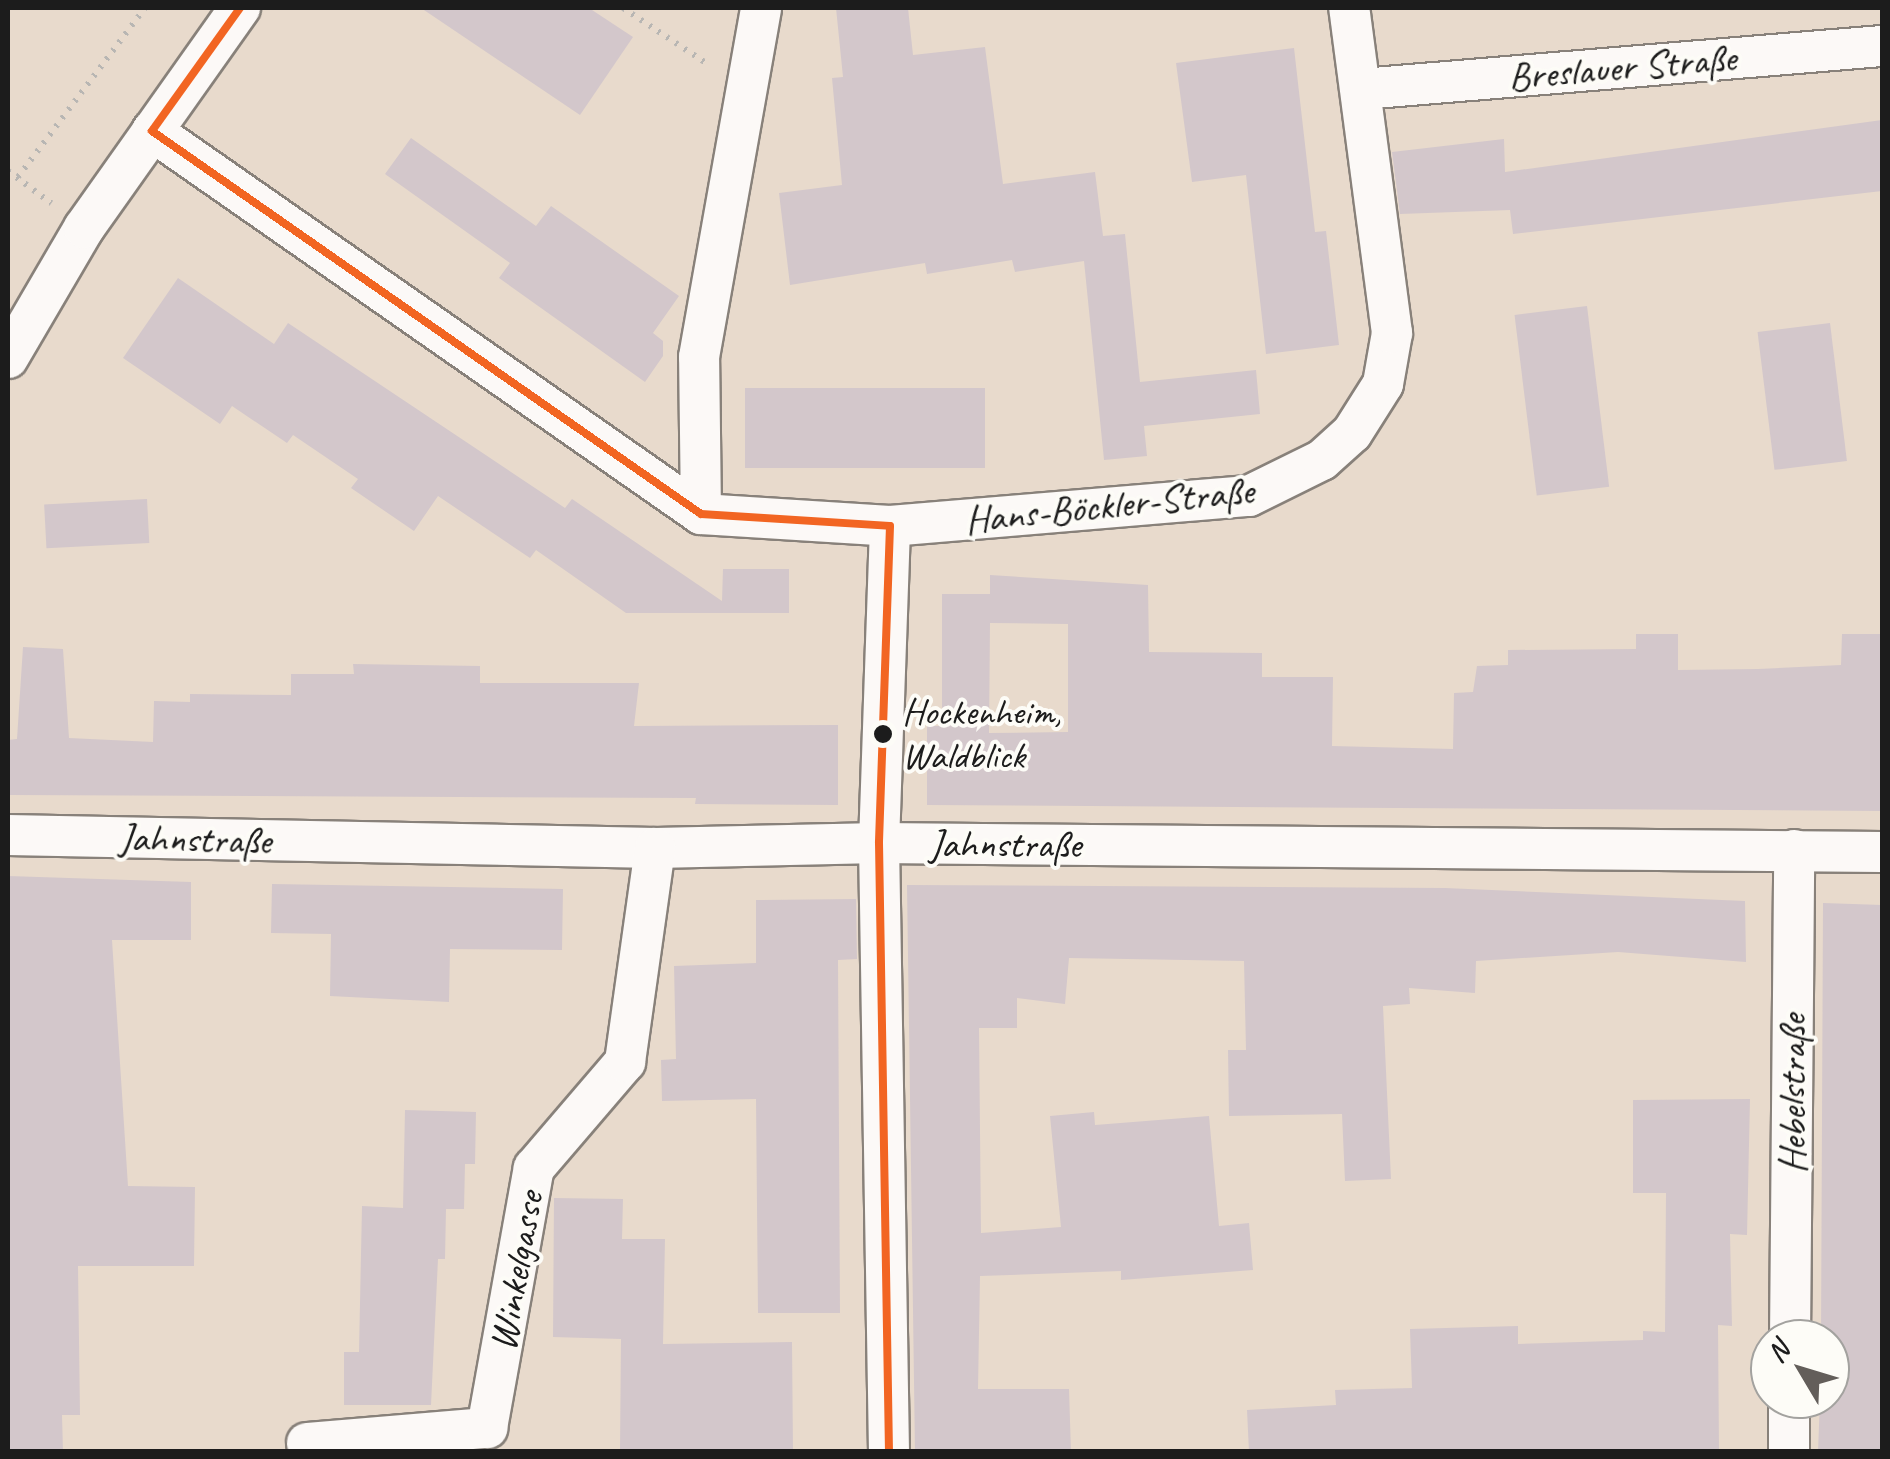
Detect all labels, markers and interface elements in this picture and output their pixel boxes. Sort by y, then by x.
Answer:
street label: Breslauer Straße [1505,33,1739,101]
street label: Hans-Böckler-Straße [962,466,1256,544]
place label: Hockenheim, Waldblick [902,689,1061,778]
marker: Hockenheim, Waldblick [873,724,893,744]
street label: Jahnstraße [119,814,271,864]
street label: Jahnstraße [929,820,1081,868]
street label: Hebelstraße [1768,1014,1816,1174]
street label: Winkelgasse [478,1188,554,1354]
north arrow [1750,1319,1850,1419]
text: N [1758,1334,1797,1369]

